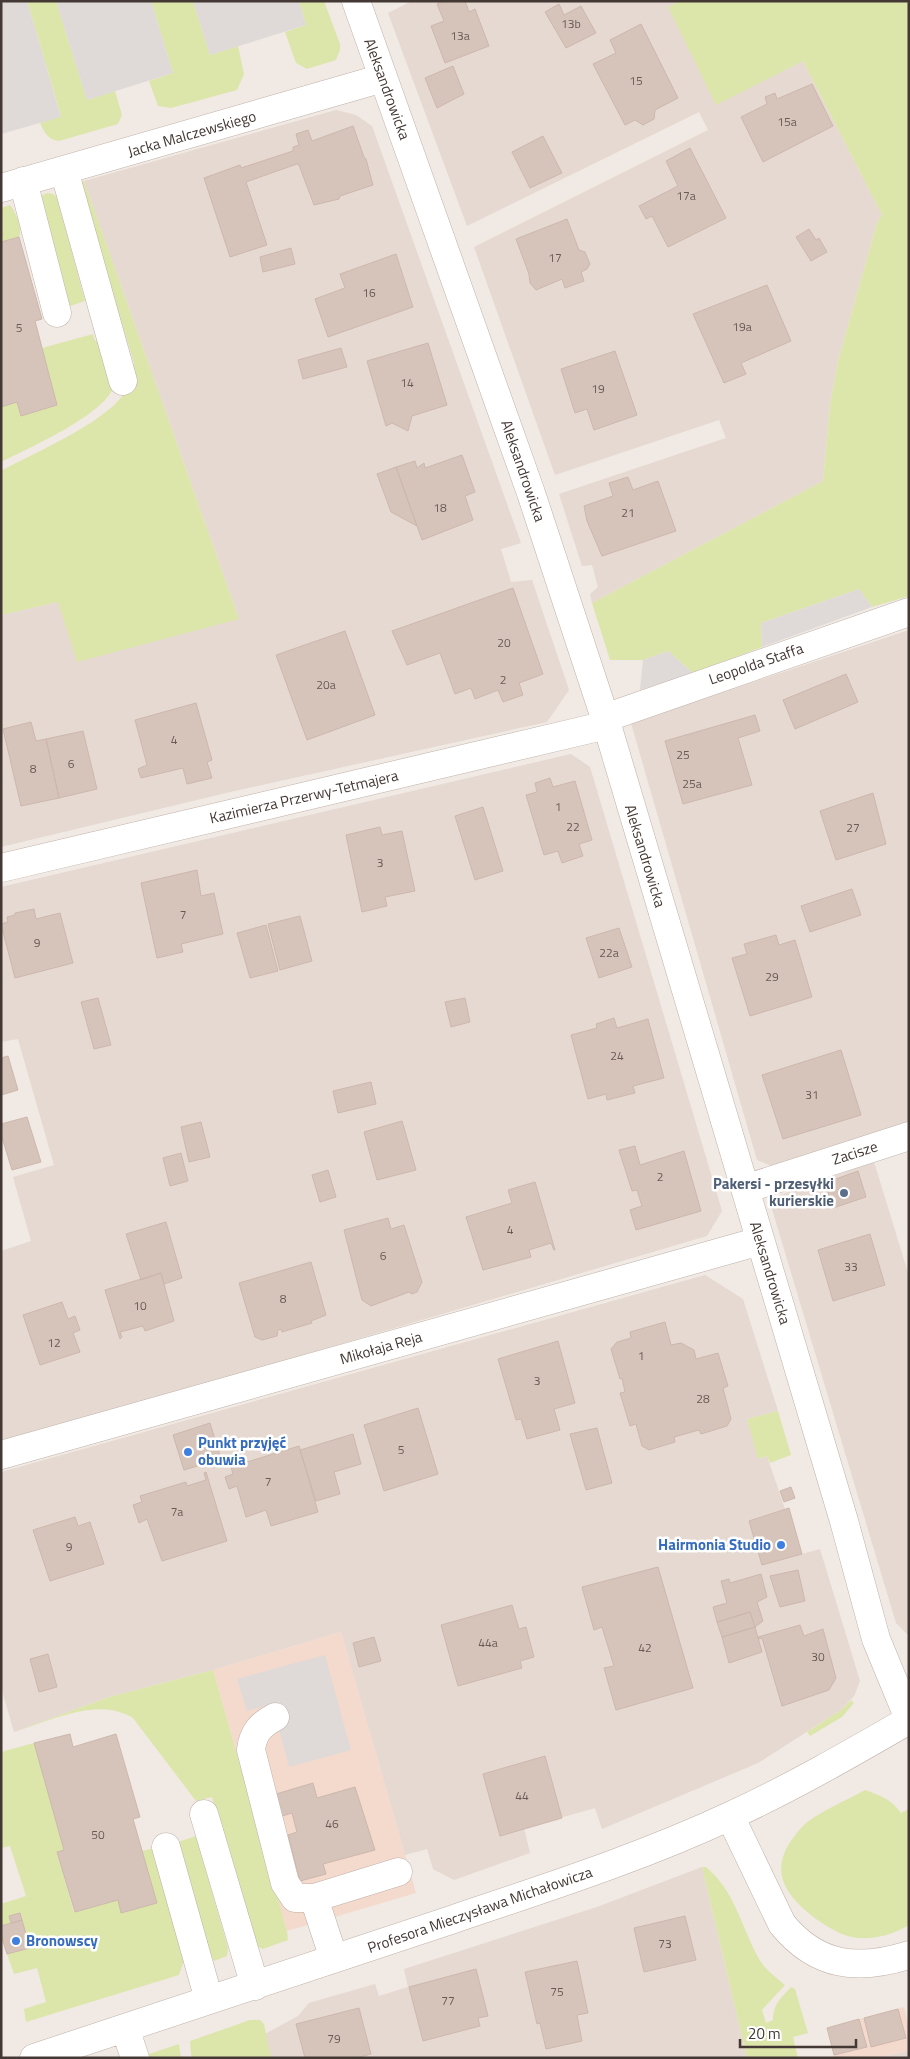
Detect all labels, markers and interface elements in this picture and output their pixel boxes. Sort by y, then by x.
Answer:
house number: 13b [561,14,581,33]
house number: 13a [450,26,470,45]
street label: Aleksandrowicka [358,35,417,143]
house number: 15 [629,71,643,90]
street label: Jacka Malczewskiego [125,104,259,163]
house number: 15a [777,112,797,131]
house number: 17a [676,186,696,205]
house number: 17 [548,248,562,267]
house number: 16 [362,283,376,302]
house number: 19a [732,317,752,336]
house number: 5 [16,318,23,337]
house number: 14 [400,373,414,392]
house number: 19 [591,379,605,398]
street label: Aleksandrowicka [495,417,552,525]
house number: 18 [433,498,447,517]
house number: 21 [621,503,635,522]
house number: 20 [497,633,511,652]
street label: Leopolda Staffa [705,636,807,690]
house number: 2 [500,670,506,689]
house number: 20a [316,675,336,694]
house number: 4 [171,730,178,749]
house number: 25 [676,745,690,764]
house number: 6 [68,754,75,773]
house number: 8 [30,759,37,778]
street label: Kazimierza Przerwy-Tetmajera [207,763,401,829]
house number: 25a [682,774,702,793]
house number: 1 [555,797,561,816]
street label: Aleksandrowicka [619,802,672,911]
house number: 22 [566,817,580,836]
house number: 27 [846,818,860,837]
house number: 3 [377,853,383,872]
house number: 7 [180,905,186,924]
house number: 9 [34,933,41,952]
house number: 22a [599,943,619,962]
house number: 29 [765,967,779,986]
house number: 24 [610,1046,624,1065]
house number: 31 [805,1085,819,1104]
street label: Zacisze [829,1134,881,1171]
house number: 2 [657,1167,663,1186]
place label: Pakersi - przesyłki kurierskie [713,1172,834,1212]
marker: Pakersi - przesyłki kurierskie [838,1187,850,1199]
street label: Aleksandrowicka [744,1219,797,1328]
house number: 4 [507,1220,514,1239]
house number: 6 [380,1246,387,1265]
house number: 33 [844,1257,858,1276]
house number: 8 [280,1289,287,1308]
house number: 10 [133,1296,147,1315]
street label: Mikołaja Reja [337,1325,425,1370]
house number: 12 [47,1333,61,1352]
house number: 1 [638,1346,644,1365]
house number: 3 [534,1371,540,1390]
house number: 28 [696,1389,710,1408]
place label: Punkt przyjęć obuwia [198,1431,287,1471]
house number: 5 [398,1440,405,1459]
marker: Punkt przyjęć obuwia [182,1446,194,1458]
house number: 7 [265,1472,271,1491]
house number: 7a [171,1502,183,1521]
place label: Hairmonia Studio [658,1533,771,1556]
house number: 9 [66,1537,73,1556]
marker: Hairmonia Studio [775,1539,787,1551]
house number: 44a [478,1633,498,1652]
house number: 42 [638,1638,652,1657]
house number: 30 [811,1647,825,1666]
house number: 44 [515,1786,529,1805]
house number: 46 [325,1814,339,1833]
house number: 50 [91,1825,105,1844]
street label: Profesora Mieczysława Michałowicza [364,1860,596,1959]
place label: Bronowscy [26,1929,98,1952]
house number: 73 [658,1934,672,1953]
marker: Bronowscy [10,1935,22,1947]
house number: 75 [550,1982,564,2001]
house number: 77 [441,1991,455,2010]
scale bar [740,2016,856,2048]
text: 20 m [748,2022,781,2045]
house number: 79 [327,2029,341,2048]

